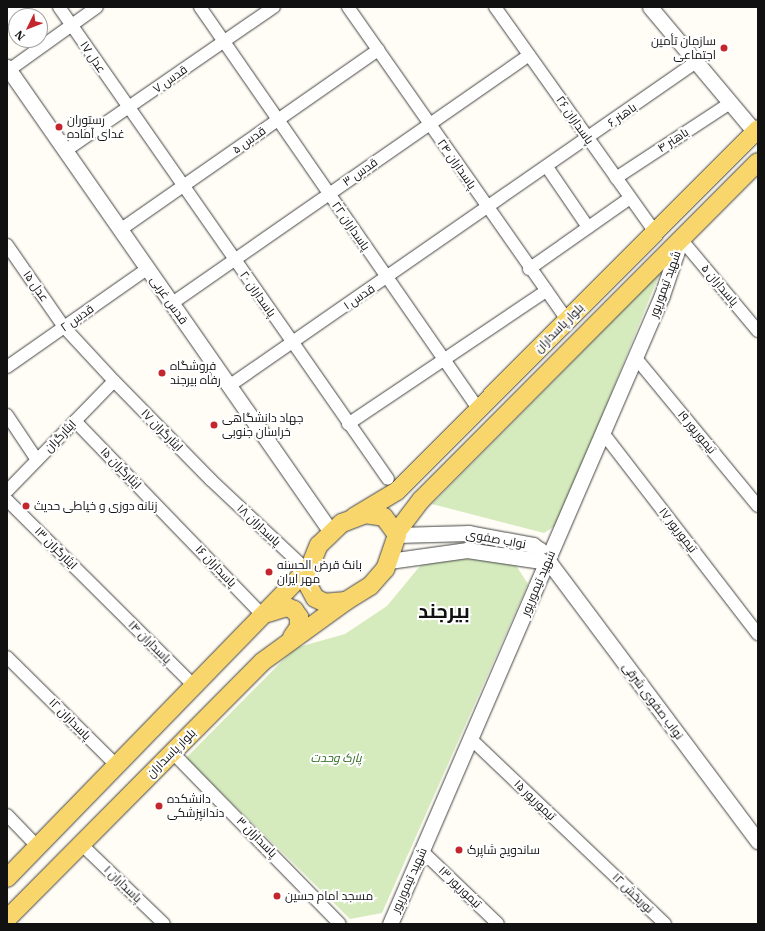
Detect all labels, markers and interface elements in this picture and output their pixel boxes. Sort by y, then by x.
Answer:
north arrow [8,8,48,48]
text: N [12,28,28,43]
place label: سازمان تأمین اجتماعی [651,34,716,62]
street label: عدل ۱۷ [77,38,109,76]
marker: سازمان تأمین اجتماعی [719,43,729,53]
street label: قدس ۷ [150,62,190,96]
street label: پاسداران ۲۶ [553,93,597,147]
street label: باهنر ۶ [605,100,639,130]
place label: رستوران غدای آماده [67,113,125,141]
marker: رستوران غدای آماده [54,122,64,132]
street label: قدس ۵ [229,123,269,157]
street label: باهنر ۴ [655,125,691,155]
street label: پاسداران ۲۴ [435,136,479,192]
street label: قدس ۳ [340,155,380,189]
street label: پاسداران ۲۲ [329,199,373,253]
street label: شهید تیمورپور [646,249,684,319]
street label: پاسداران ۵ [698,261,742,309]
street label: عدل ۱۵ [20,268,52,304]
street label: پاسداران ۲۰ [237,268,279,320]
street label: قدس غربی [147,273,191,327]
street label: قدس ۱ [341,281,377,313]
street label: بلوار پاسداران [531,300,587,356]
street label: قدس ۲ [58,301,96,335]
place label: فروشگاه رفاه بیرجند [170,359,221,387]
marker: فروشگاه رفاه بیرجند [157,368,167,378]
street label: ایثارگران ۱۷ [138,406,186,454]
street label: تیمورپور ۱۹ [675,407,719,457]
place label: جهاد دانشگاهی خراسان جنوبی [222,411,303,439]
street label: ایثارگران [41,417,79,455]
marker: جهاد دانشگاهی خراسان جنوبی [209,420,219,430]
street label: ایثارگران ۱۵ [98,444,144,492]
place label: زنانه دوزی و خیاطی حدیث [34,499,157,513]
marker: زنانه دوزی و خیاطی حدیث [21,501,31,511]
street label: پاسداران ۱۸ [234,501,284,549]
street label: تیمورپور ۱۷ [656,505,700,555]
street label: ایثارگران ۱۳ [32,524,80,572]
street label: نواب صفوی [465,527,527,551]
street label: پاسداران ۱۶ [192,542,240,590]
street label: شهید تیمورپور [518,548,558,618]
place label: بانک قرض الحسنه مهر ایران [277,558,362,586]
marker: بانک قرض الحسنه مهر ایران [264,567,274,577]
district label: بیرجند [418,598,470,622]
street label: پاسداران ۱۴ [125,617,175,667]
street label: نواب صفوی شرقی [619,660,687,742]
street label: پاسداران ۱۲ [46,695,94,743]
street label: بلوار پاسداران [143,725,199,781]
park label: پارک وحدت [311,751,361,765]
street label: تیمورپور ۱۵ [511,777,559,823]
place label: دانشکده دندانپزشکی [167,792,224,820]
marker: دانشکده دندانپزشکی [154,801,164,811]
street label: پاسداران ۳ [234,814,280,860]
place label: ساندویچ شاپرک [467,843,540,857]
street label: شهید تیمورپور [388,845,430,915]
marker: ساندویچ شاپرک [454,845,464,855]
street label: پاسداران ۱ [101,862,145,906]
street label: تیمورپور ۱۳ [436,863,484,911]
street label: نوربخش ۱۲ [609,870,657,916]
place label: مسجد امام حسین [285,889,373,903]
marker: مسجد امام حسین [272,891,282,901]

